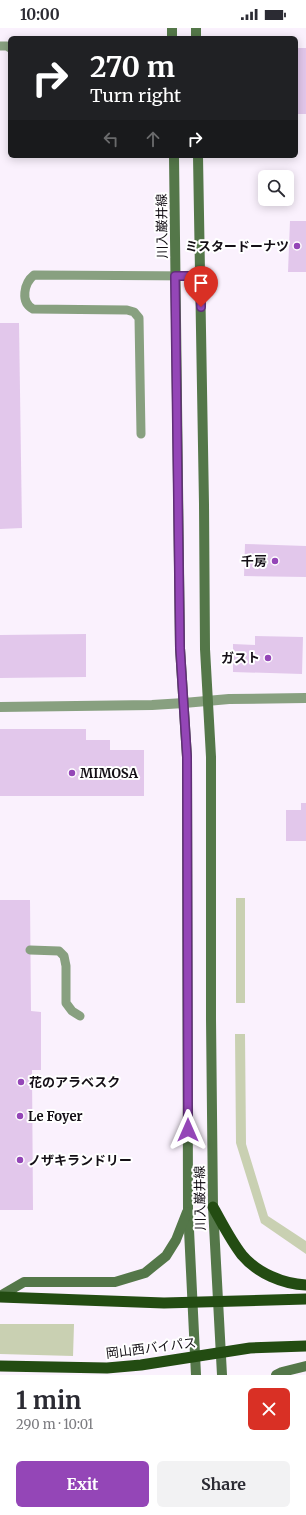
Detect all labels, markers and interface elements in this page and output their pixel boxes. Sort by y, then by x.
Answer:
text: 10:00 [20,5,60,24]
text: 270 m [90,49,175,85]
icon: right [24,52,76,104]
text: Turn right [90,84,181,107]
icon: left [100,128,122,150]
icon: ahead [142,128,164,150]
icon: right [184,128,206,150]
map controls [258,170,294,206]
button: search [258,170,294,206]
street label: 川入巌井線 [153,193,171,259]
place label: ミスタードーナツ [185,238,289,255]
marker: ミスタードーナツ [292,241,302,251]
pin [184,266,218,307]
icon: arrive [190,272,212,294]
place label: 千房 [241,553,267,570]
marker: 千房 [270,556,280,566]
place label: ガスト [221,650,260,667]
marker: ガスト [263,653,273,663]
place label: MIMOSA [80,765,139,782]
marker: MIMOSA [67,768,77,778]
place label: 花のアラベスク [29,1074,120,1091]
marker: 花のアラベスク [16,1077,26,1087]
place label: Le Foyer [28,1108,83,1125]
position arrow [167,1109,209,1151]
marker: Le Foyer [15,1111,25,1121]
place label: ノザキランドリー [28,1152,132,1169]
marker: ノザキランドリー [15,1155,25,1165]
street label: 川入巌井線 [191,1165,209,1231]
street label: 岡山西バイパス [105,1334,197,1362]
text: 1 min [16,1385,81,1416]
button: close [248,1388,290,1430]
text: 290 m · 10:01 [16,1416,94,1433]
button: Exit [16,1461,149,1507]
button: Share [157,1461,290,1507]

